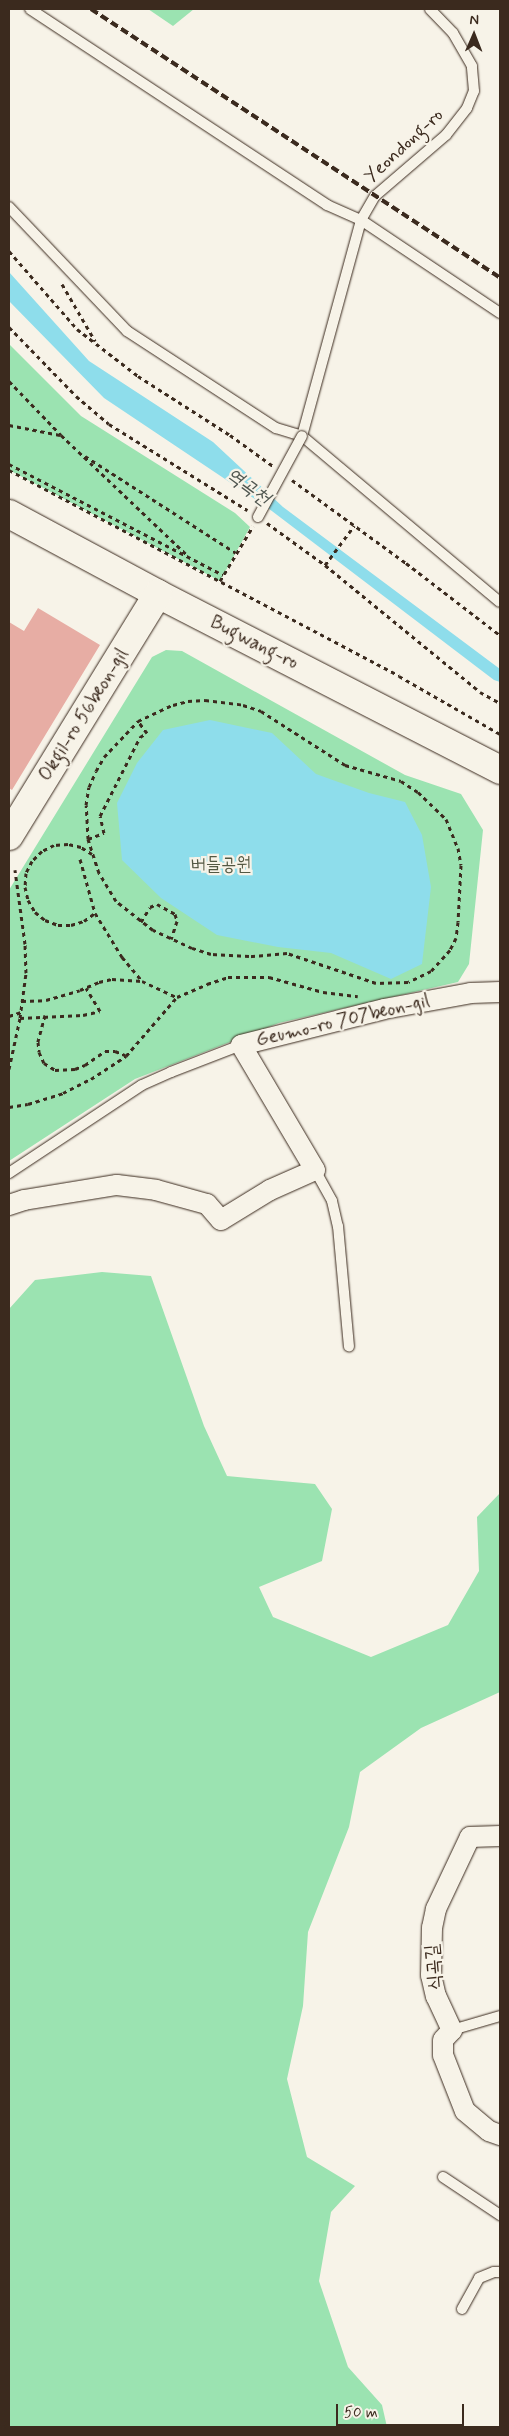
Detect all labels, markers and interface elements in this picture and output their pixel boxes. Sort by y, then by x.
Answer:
north arrow [449,10,499,60]
text: N [469,11,479,29]
street label: Yeondong-ro [360,104,448,188]
water label: 역곡천 [221,463,275,511]
street label: Bugwang-ro [206,611,302,675]
street label: Okgil-ro 56beon-gil [34,645,134,785]
park label: 버들공원 [190,854,252,876]
street label: Geumo-ro 707beon-gil [254,990,432,1052]
street label: 식곡길 [421,1943,447,1991]
scale bar [339,2394,466,2426]
text: 50 m [344,2403,378,2423]

